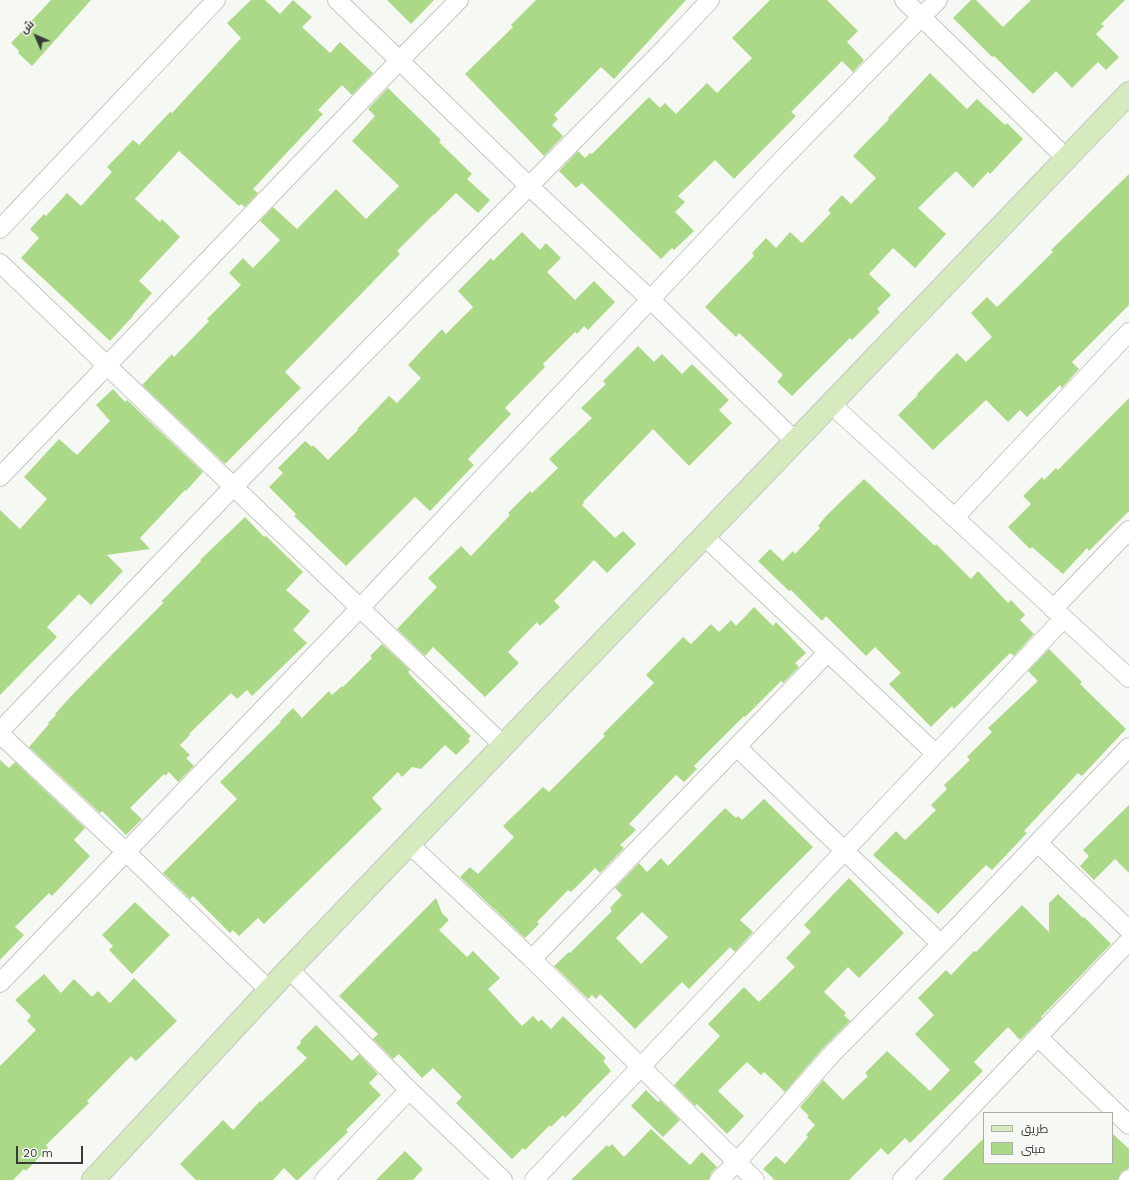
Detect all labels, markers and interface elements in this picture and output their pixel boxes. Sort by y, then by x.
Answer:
north arrow [16,16,56,56]
text: ش [18,18,37,37]
legend [983,1112,1113,1164]
text: طريق [1021,1122,1048,1136]
scale bar [18,1138,85,1164]
text: مبنى [1021,1142,1046,1156]
text: 20 m [23,1146,53,1160]

